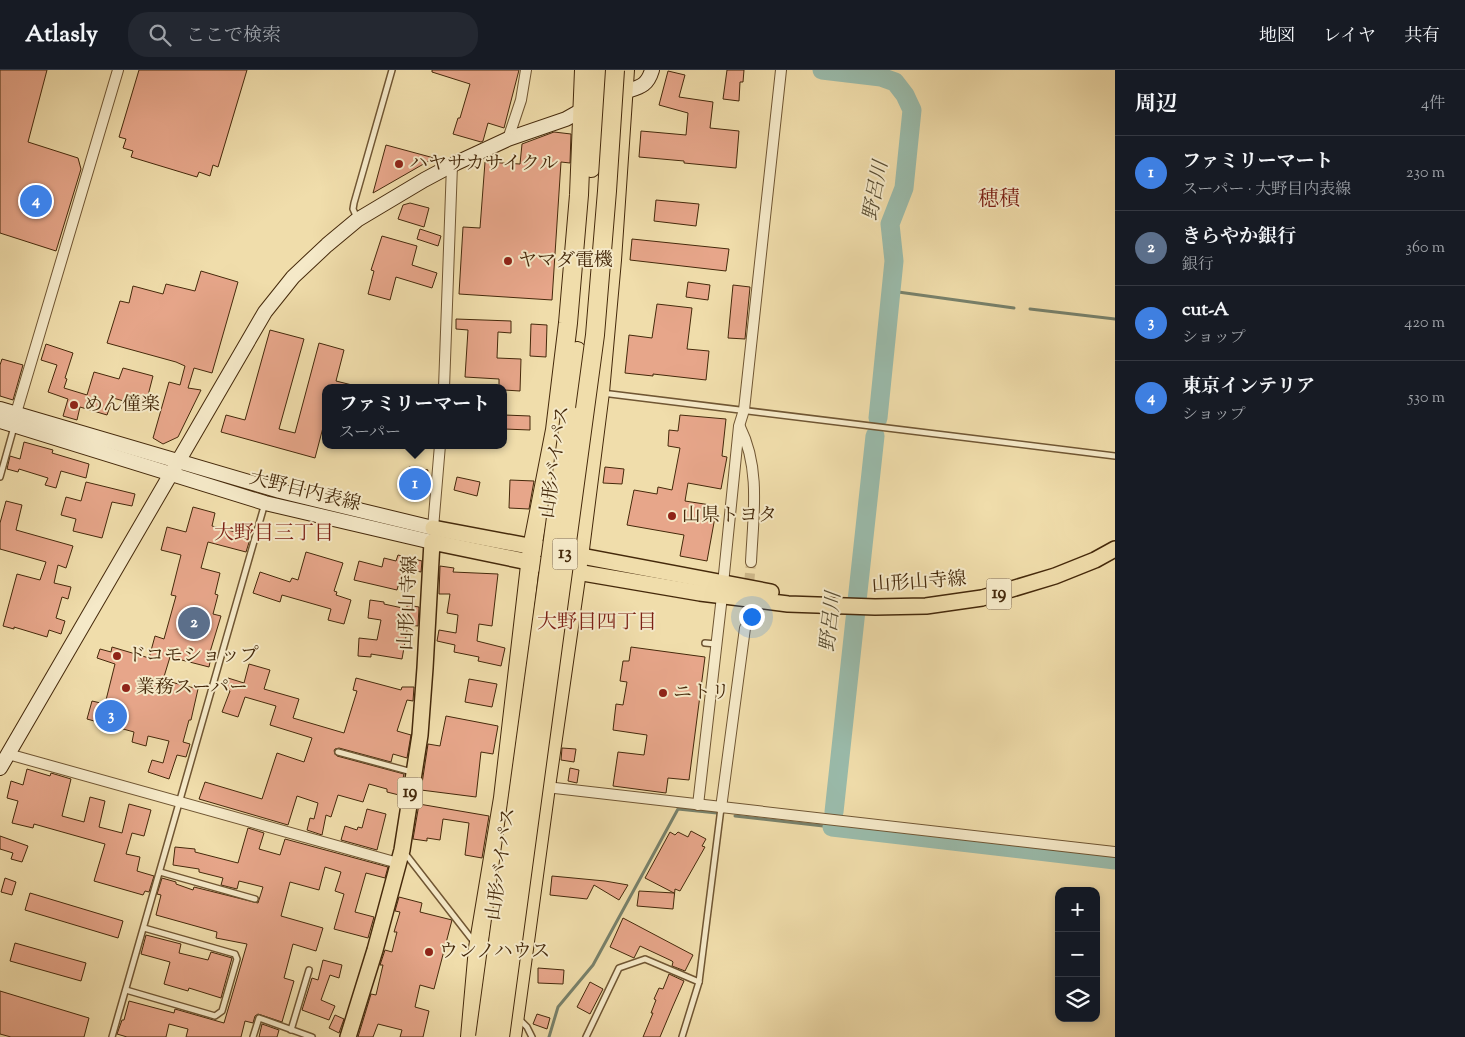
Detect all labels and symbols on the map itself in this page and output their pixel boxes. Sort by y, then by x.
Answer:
place label: ハヤサカサイクル [409,151,558,178]
water label: 野呂川 [857,157,897,223]
marker: ハヤサカサイクル [393,158,405,170]
pin: 4 [20,182,52,220]
district label: 穂積 [978,185,1020,215]
place label: ヤマダ電機 [518,248,613,275]
marker: ヤマダ電機 [502,255,514,267]
place label: めん僮楽 [84,392,160,419]
marker: めん僮楽 [68,399,80,411]
street label: 山形バイパス [535,404,577,520]
street label: 大野目内表線 [246,465,364,519]
pin: 1 [399,465,431,503]
place label: 山県トヨタ [682,503,777,530]
marker: 山県トヨタ [666,510,678,522]
district label: 大野目三丁目 [214,520,334,549]
road number: 13 [552,538,578,569]
street label: 山形山寺線 [393,555,425,651]
street label: 山形山寺線 [871,566,967,600]
road number: 19 [986,578,1012,610]
water label: 野呂川 [814,589,850,653]
pin: 2 [178,604,210,642]
your location [739,604,765,630]
district label: 大野目四丁目 [537,609,657,638]
place label: ドコモショップ [127,643,259,670]
marker: ドコモショップ [111,650,123,662]
place label: 業務スーパー [136,675,248,702]
place label: ニトリ [673,680,730,707]
marker: 業務スーパー [120,682,132,694]
marker: ニトリ [657,687,669,699]
pin: 3 [95,697,127,735]
road number: 19 [398,778,422,808]
street label: 山形バイパス [481,806,523,922]
place label: ウンノハウス [439,939,550,966]
marker: ウンノハウス [423,946,435,958]

